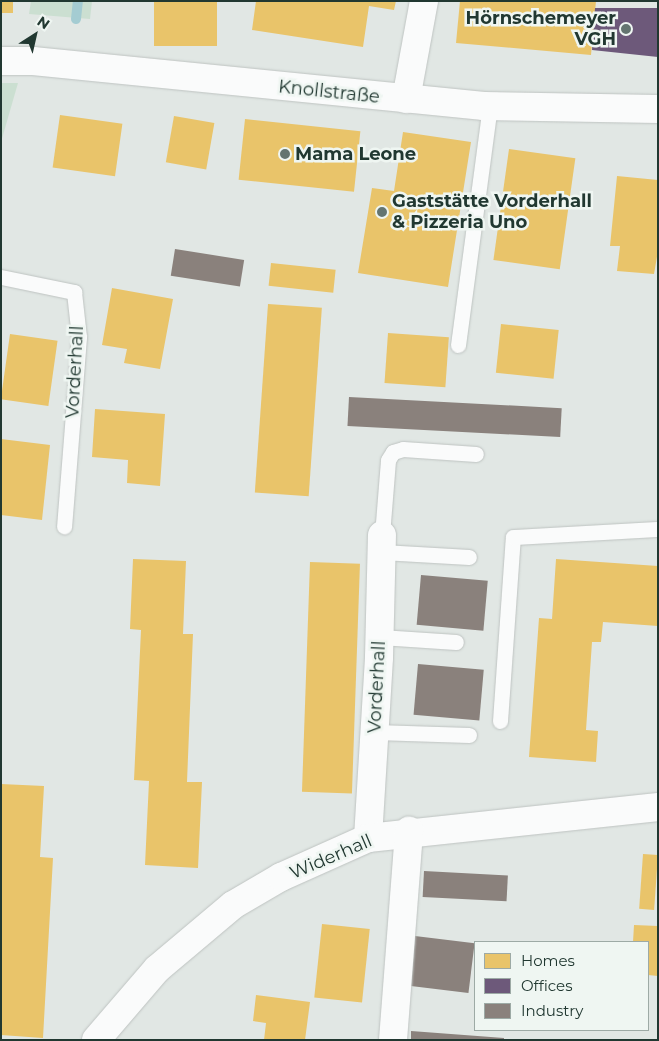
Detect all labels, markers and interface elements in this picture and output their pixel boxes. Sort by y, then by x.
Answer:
place label: Hörnschemeyer VGH [466,8,616,50]
north arrow [10,10,60,60]
text: N [34,12,53,33]
marker: Hörnschemeyer VGH [620,23,632,35]
street label: Knollstraße [277,76,381,108]
place label: Mama Leone [295,143,416,165]
marker: Mama Leone [279,148,291,160]
place label: Gaststätte Vorderhall & Pizzeria Uno [392,191,592,233]
marker: Gaststätte Vorderhall & Pizzeria Uno [376,206,388,218]
street label: Vorderhall [62,325,88,419]
street label: Vorderhall [364,640,390,734]
street label: Widerhall [287,830,375,884]
legend [474,941,649,1031]
text: Homes [521,951,575,970]
text: Offices [521,976,573,995]
text: Industry [521,1001,583,1020]

